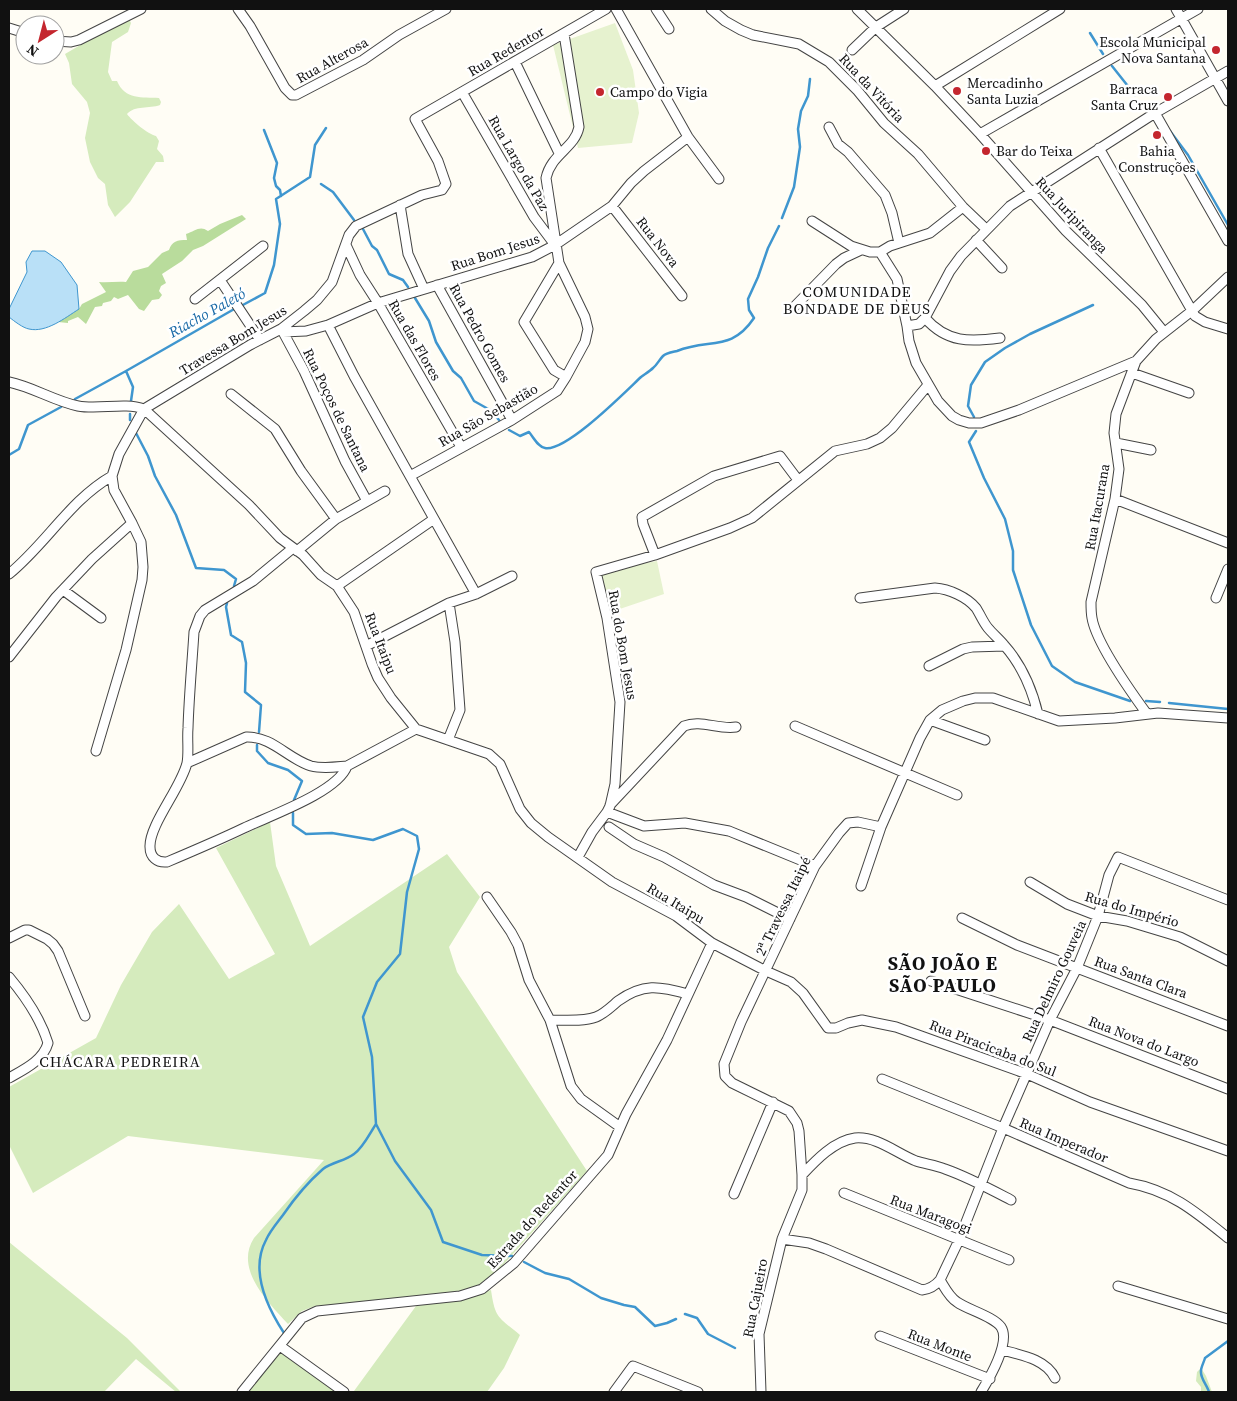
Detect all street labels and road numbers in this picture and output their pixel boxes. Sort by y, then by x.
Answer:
street label: Rua Redentor [464,21,548,81]
street label: Rua Alterosa [292,32,372,88]
street label: Rua da Vitória [835,49,910,128]
street label: Rua Largo da Paz [484,112,555,215]
street label: Rua Juripiranga [1031,172,1113,258]
street label: Rua Nova [632,212,685,272]
street label: Rua Bom Jesus [448,228,542,276]
street label: Rua Pedro Gomes [445,280,515,386]
street label: Rua das Flores [384,296,446,384]
street label: Travessa Bom Jesus [176,300,290,380]
street label: Rua Poços de Santana [298,345,376,476]
street label: Rua São Sebastião [435,378,542,452]
street label: Rua Itacurana [1080,461,1115,552]
street label: Rua do Bom Jesus [603,589,643,701]
street label: Rua Itaipu [360,609,402,677]
street label: 2ª Travessa Itaipé [750,853,816,959]
street label: Rua Itaipu [643,878,709,928]
street label: Rua do Império [1083,886,1182,932]
street label: Rua Delmiro Gouveia [1017,916,1091,1045]
street label: Rua Santa Clara [1092,951,1191,1003]
street label: Rua Nova do Largo [1086,1011,1203,1071]
street label: Rua Piracicaba do Sul [927,1015,1059,1081]
street label: Rua Imperador [1016,1112,1112,1168]
street label: Estrada do Redentor [482,1165,582,1273]
street label: Rua Maragogi [887,1189,975,1239]
street label: Rua Cajueiro [738,1256,773,1339]
street label: Rua Monte [905,1324,975,1366]

